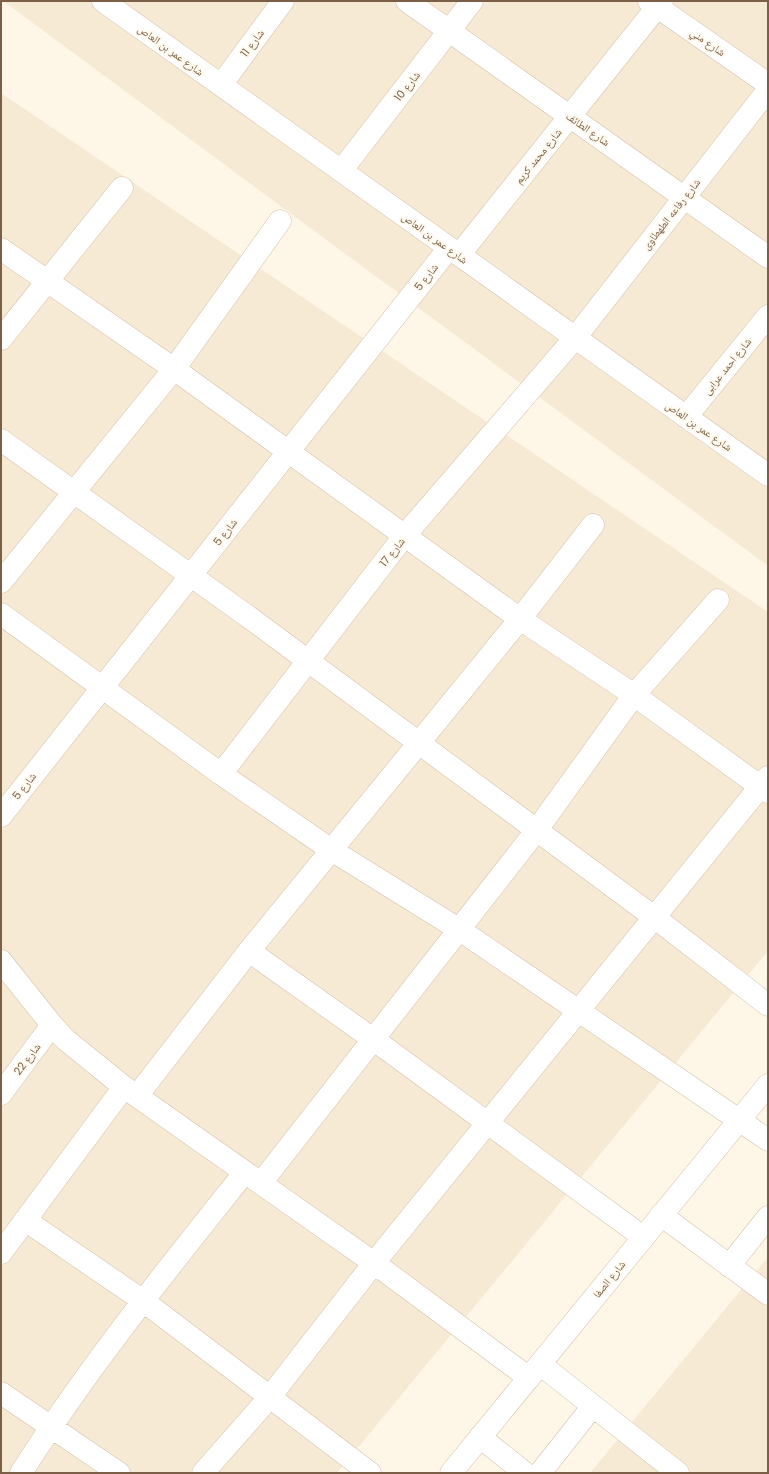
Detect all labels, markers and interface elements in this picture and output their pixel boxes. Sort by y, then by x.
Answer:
street label: شارع عمر بن العاص [135,21,207,79]
street label: شارع مني [687,24,729,61]
street label: شارع 11 [236,26,268,60]
street label: شارع 10 [390,68,424,104]
street label: شارع الطائف [563,108,613,150]
street label: شارع محمد كريم [511,125,565,187]
street label: شارع رفاعه الطهطاوى [638,175,704,253]
street label: شارع عمر بن العاص [399,209,471,267]
street label: شارع 5 [410,260,442,294]
street label: شارع احمد عرابى [699,334,755,398]
street label: شارع عمر بن العاص [662,397,736,455]
street label: شارع 5 [209,515,241,549]
street label: شارع 17 [375,534,409,570]
street label: شارع 5 [8,769,40,803]
street label: شارع 22 [10,1040,44,1078]
street label: شارع الصفا [589,1257,629,1301]

